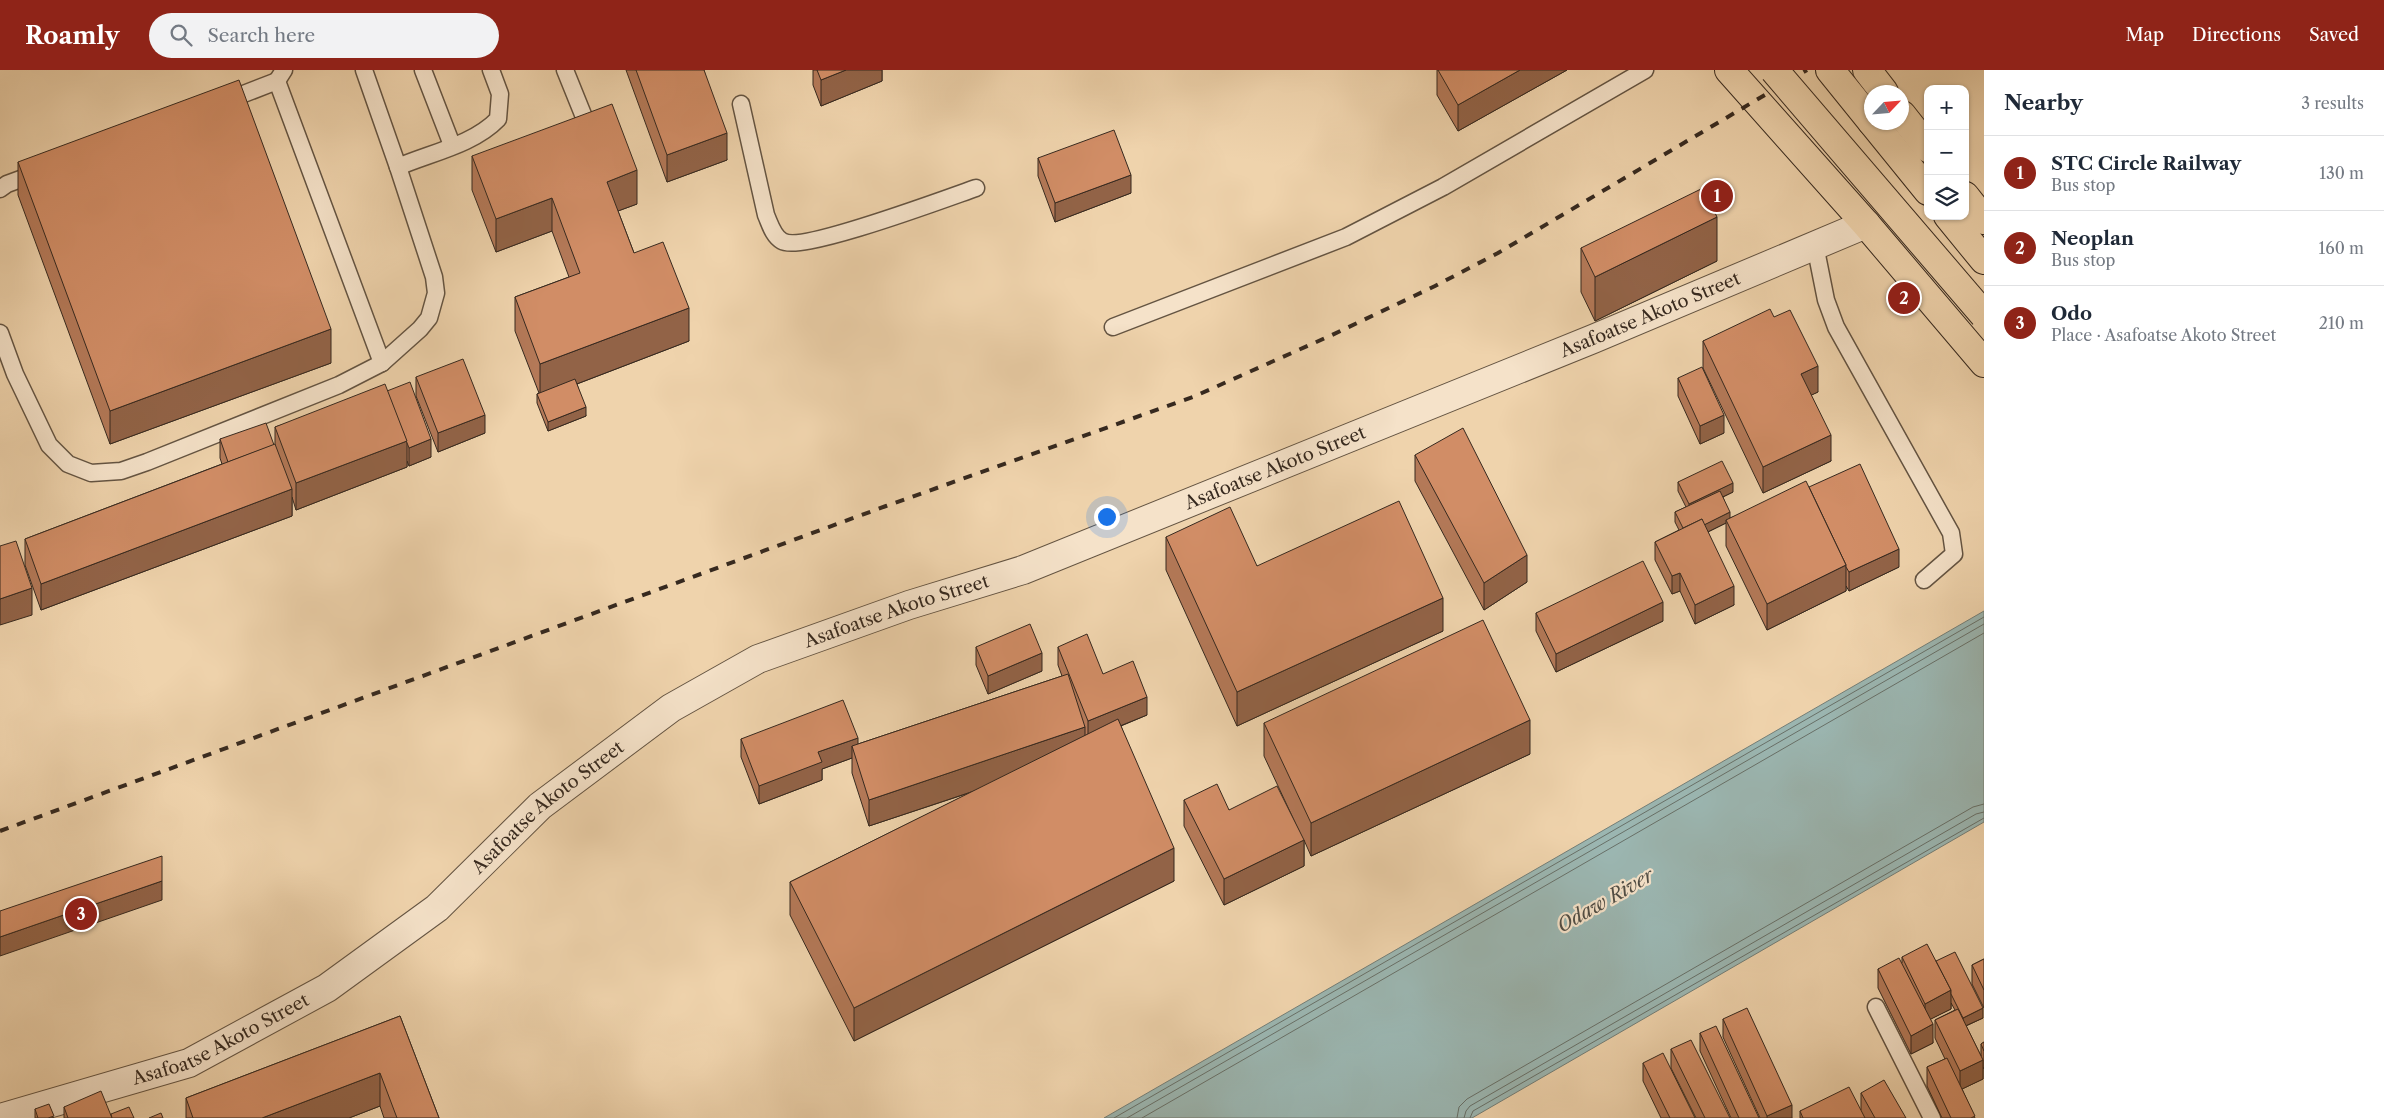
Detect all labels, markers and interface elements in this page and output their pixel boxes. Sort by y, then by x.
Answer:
search box [149,13,499,58]
text: Roamly [25,21,119,50]
icon: search [167,21,195,49]
text: Search here [207,24,315,47]
text: Map [2125,24,2164,46]
text: Directions [2192,24,2281,46]
text: Saved [2309,24,2359,46]
north arrow [1864,85,1909,130]
map controls [1924,85,1969,220]
button: + [1924,85,1969,130]
text: Nearby [2004,90,2083,115]
text: 3 results [2301,93,2364,113]
button: − [1924,130,1969,175]
text: STC Circle Railway [2051,152,2241,175]
text: 1 [2016,163,2024,183]
text: 130 m [2319,163,2364,183]
button: layers [1924,175,1969,220]
text: Bus stop [2051,175,2115,195]
pin: 1 [1701,177,1733,215]
text: Neoplan [2051,227,2134,250]
text: 2 [2015,238,2025,258]
text: 160 m [2319,238,2364,258]
text: Bus stop [2051,250,2115,270]
street label: Asafoatse Akoto Street [1556,267,1744,363]
pin: 2 [1888,279,1920,317]
text: Odo [2051,302,2092,325]
text: 3 [2015,313,2025,333]
text: 210 m [2319,313,2364,333]
text: Place · Asafoatse Akoto Street [2051,325,2276,345]
street label: Asafoatse Akoto Street [1181,421,1369,515]
your location [1094,504,1120,530]
street label: Asafoatse Akoto Street [800,570,992,653]
street label: Asafoatse Akoto Street [467,736,629,879]
water label: Odaw River [1553,863,1659,937]
pin: 3 [65,895,97,933]
street label: Asafoatse Akoto Street [129,989,313,1090]

